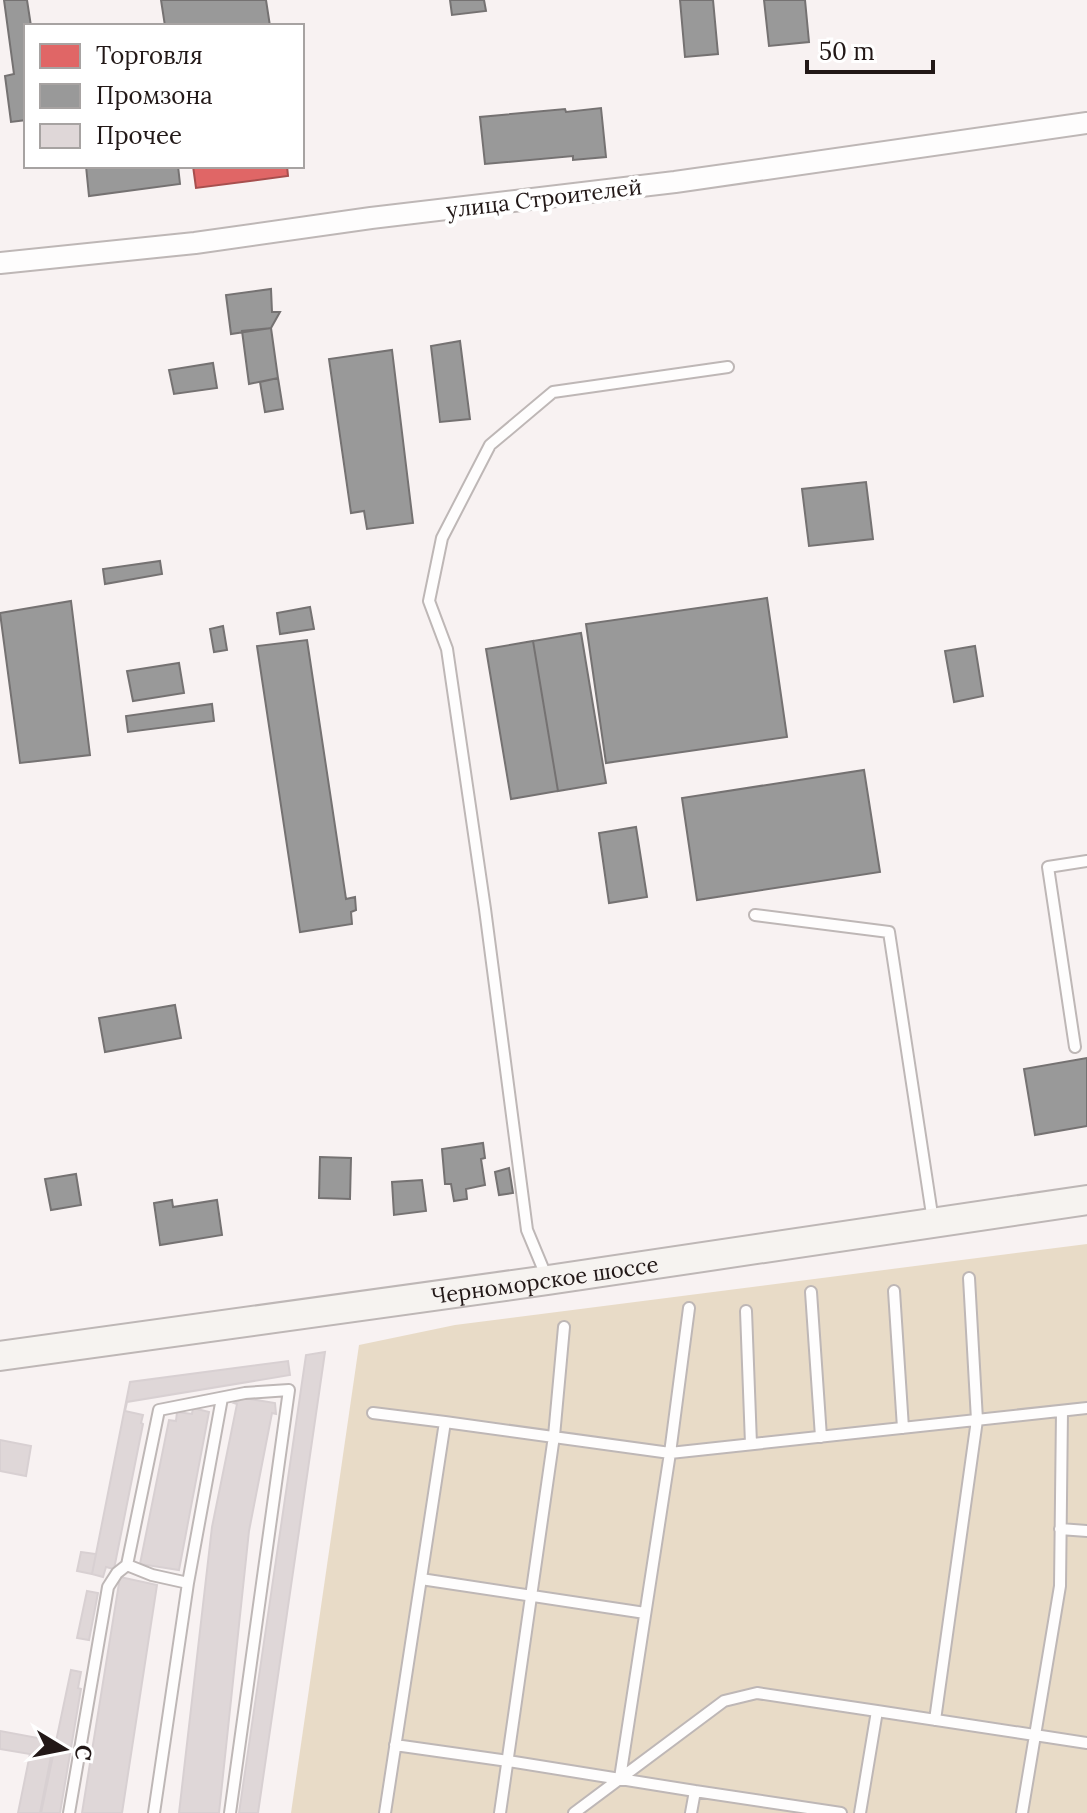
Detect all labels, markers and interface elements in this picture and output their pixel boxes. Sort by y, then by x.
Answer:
legend [24,24,304,168]
scale bar [807,24,933,74]
text: 50 m [819,36,875,67]
text: Торговля [96,40,203,71]
text: Промзона [96,80,213,111]
text: Прочее [96,120,182,151]
street label: улица Строителей [445,172,643,224]
street label: Черноморское шоссе [429,1250,660,1310]
north arrow [24,1709,104,1789]
text: С [69,1743,99,1762]

